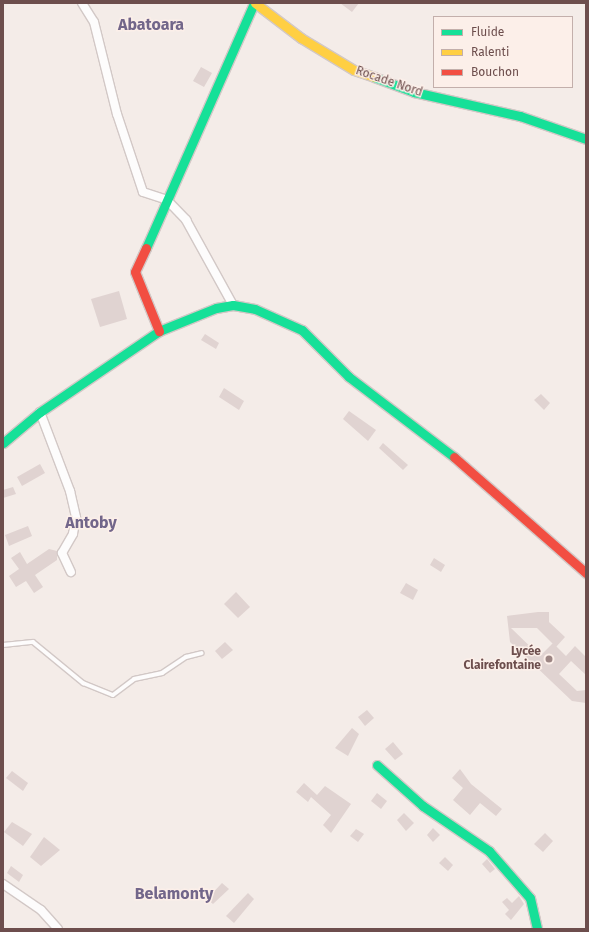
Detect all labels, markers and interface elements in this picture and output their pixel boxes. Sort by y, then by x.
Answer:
district label: Abatoara [118,15,184,35]
legend [433,16,573,88]
text: Fluide [471,25,504,39]
text: Ralenti [471,45,509,59]
street label: Rocade Nord [354,64,424,100]
text: Bouchon [471,65,519,79]
district label: Antoby [65,513,117,533]
place label: Lycée Clairefontaine [464,645,541,673]
marker: Lycée Clairefontaine [544,654,554,664]
district label: Belamonty [135,884,213,904]

